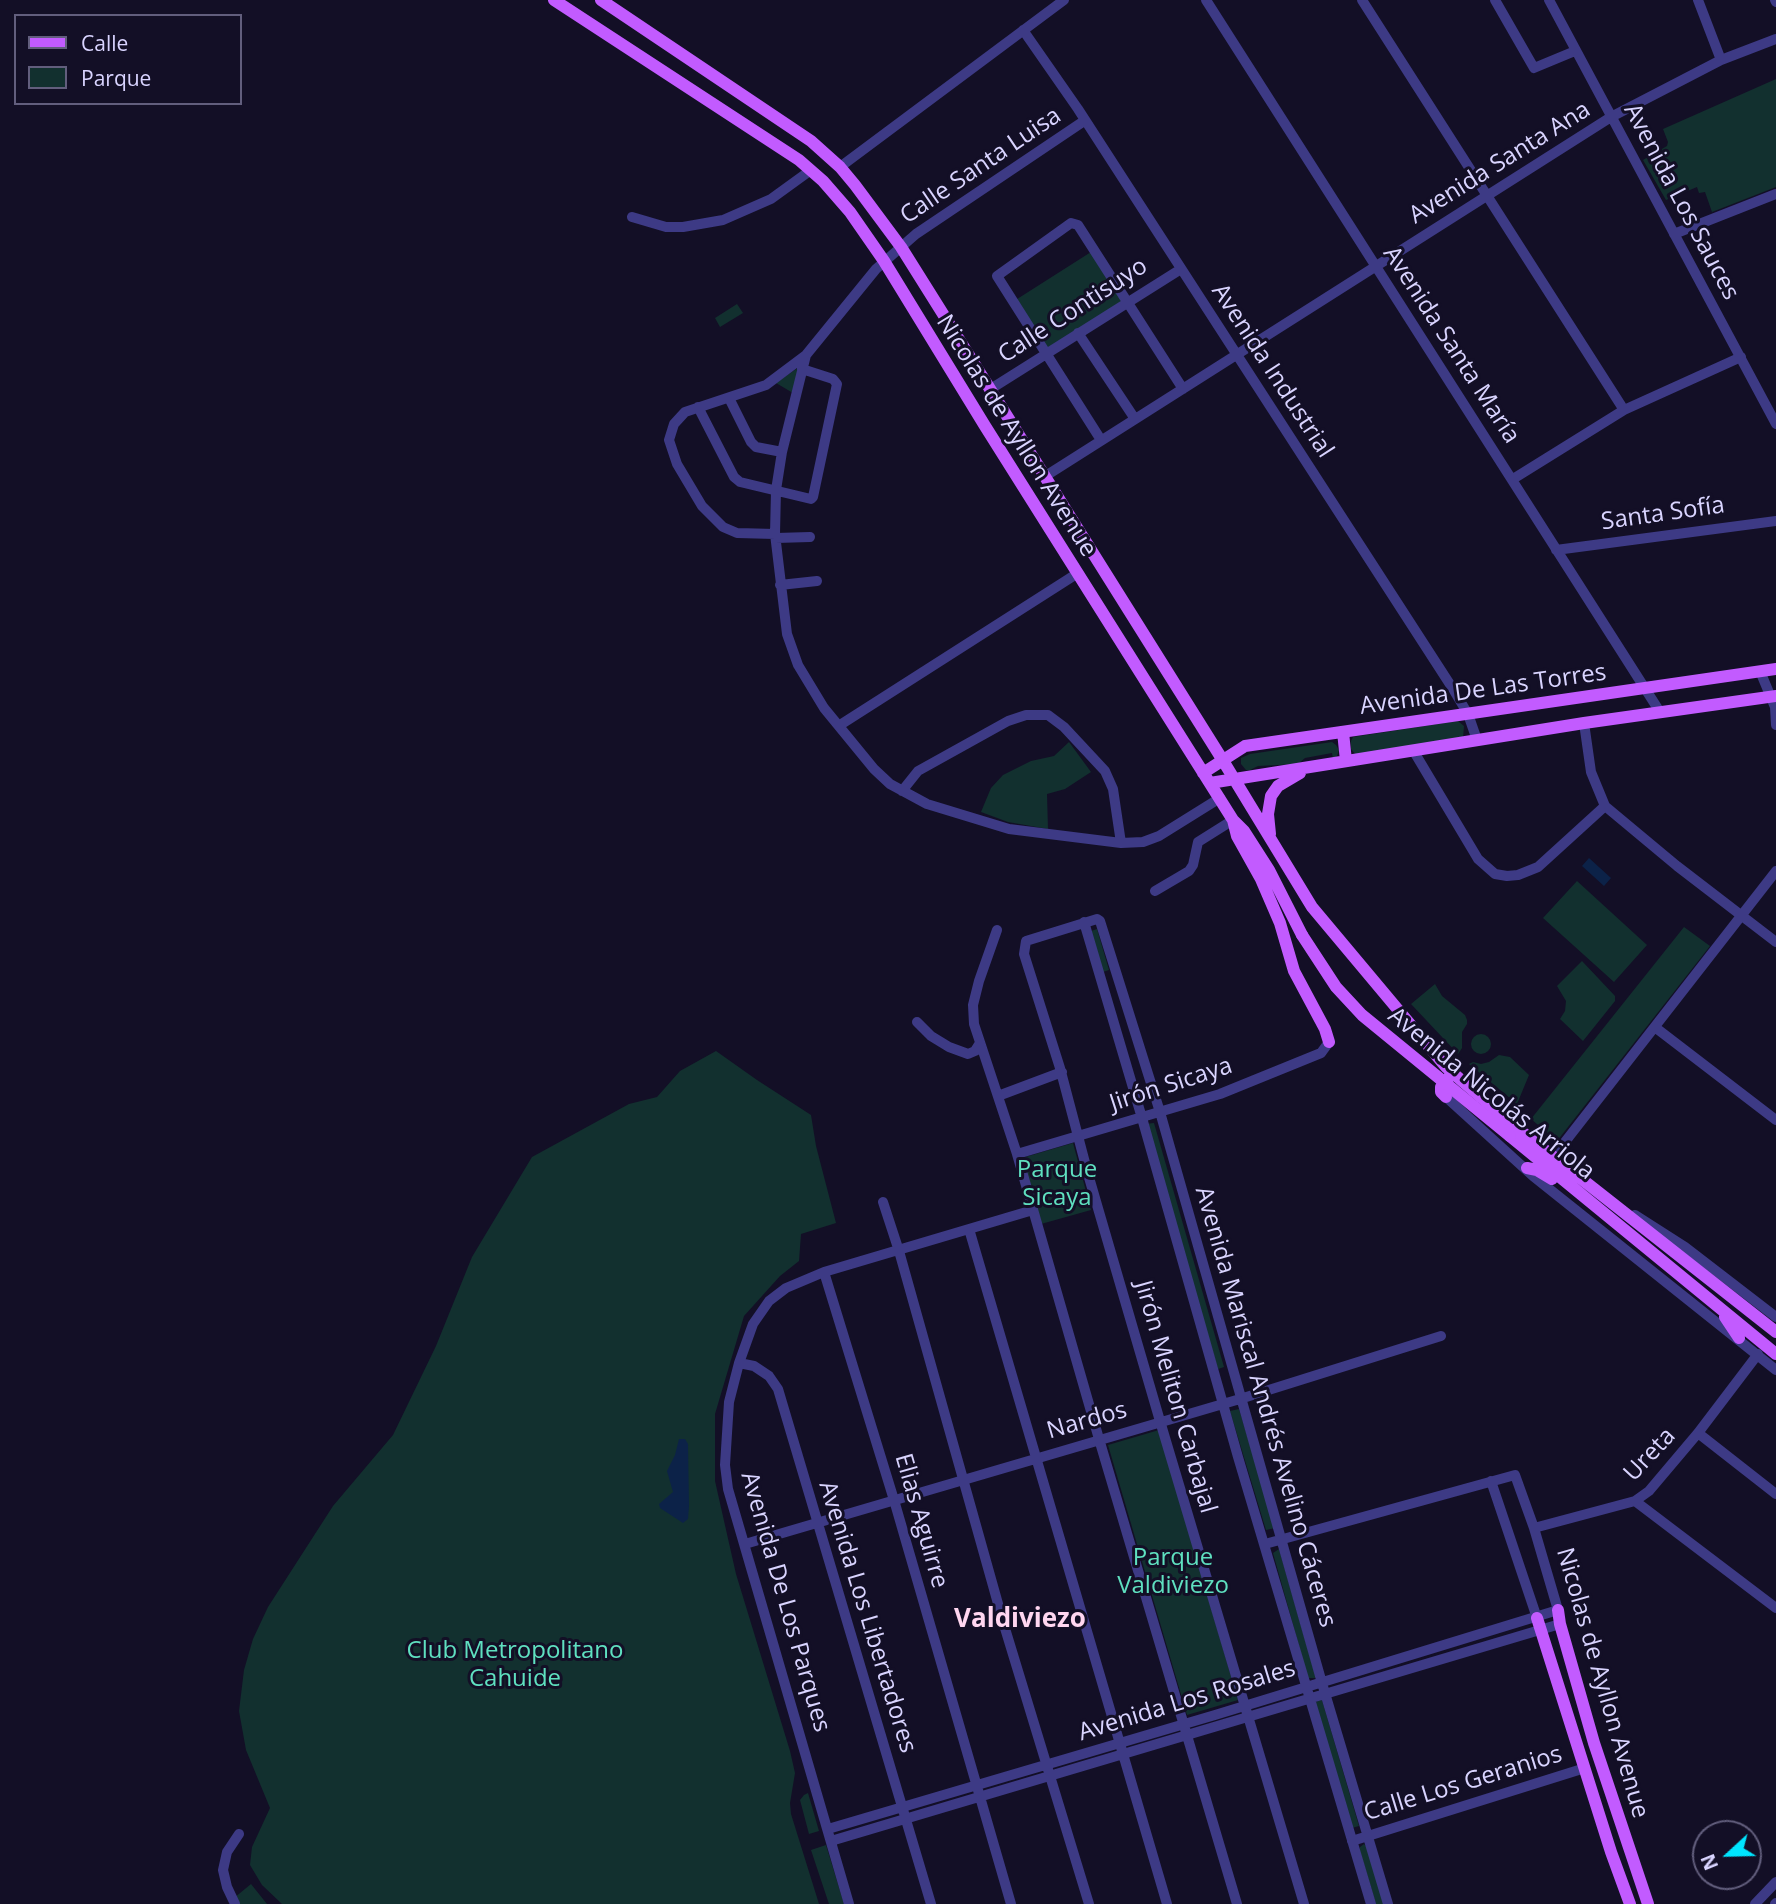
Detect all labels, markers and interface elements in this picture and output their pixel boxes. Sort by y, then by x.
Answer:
legend [14,14,242,105]
text: Calle [81,29,128,57]
text: Parque [81,64,151,92]
street label: Avenida Santa Ana [1404,96,1596,230]
street label: Avenida Los Sauces [1617,99,1745,305]
street label: Calle Santa Luisa [895,102,1067,230]
street label: Avenida Santa María [1377,241,1525,449]
street label: Calle Contisuyo [993,252,1153,370]
street label: Avenida Industrial [1205,279,1339,463]
street label: Nicolas de Ayllon Avenue [930,310,1102,562]
street label: Santa Sofía [1599,491,1727,537]
street label: Avenida De Las Torres [1358,658,1608,722]
street label: Avenida Nicolás Arriola [1382,1002,1600,1186]
street label: Jirón Sicaya [1106,1052,1236,1118]
park label: Parque Sicaya [1017,1156,1097,1212]
street label: Avenida Mariscal Andrés Avelino Cáceres [1188,1183,1342,1631]
street label: Jirón Meliton Carbajal [1128,1277,1222,1517]
street label: Nardos [1044,1396,1130,1446]
street label: Ureta [1618,1422,1682,1488]
street label: Elias Aguirre [888,1450,954,1592]
street label: Avenida De Los Parques [734,1469,836,1735]
street label: Avenida Los Libertadores [812,1478,922,1756]
park label: Parque Valdiviezo [1117,1544,1229,1600]
street label: Nicolas de Ayllon Avenue [1550,1545,1654,1821]
district label: Valdiviezo [954,1604,1086,1636]
park label: Club Metropolitano Cahuide [407,1637,623,1693]
street label: Avenida Los Rosales [1075,1654,1299,1748]
street label: Calle Los Geranios [1360,1740,1566,1828]
north arrow [1692,1820,1762,1890]
text: N [1694,1850,1724,1874]

